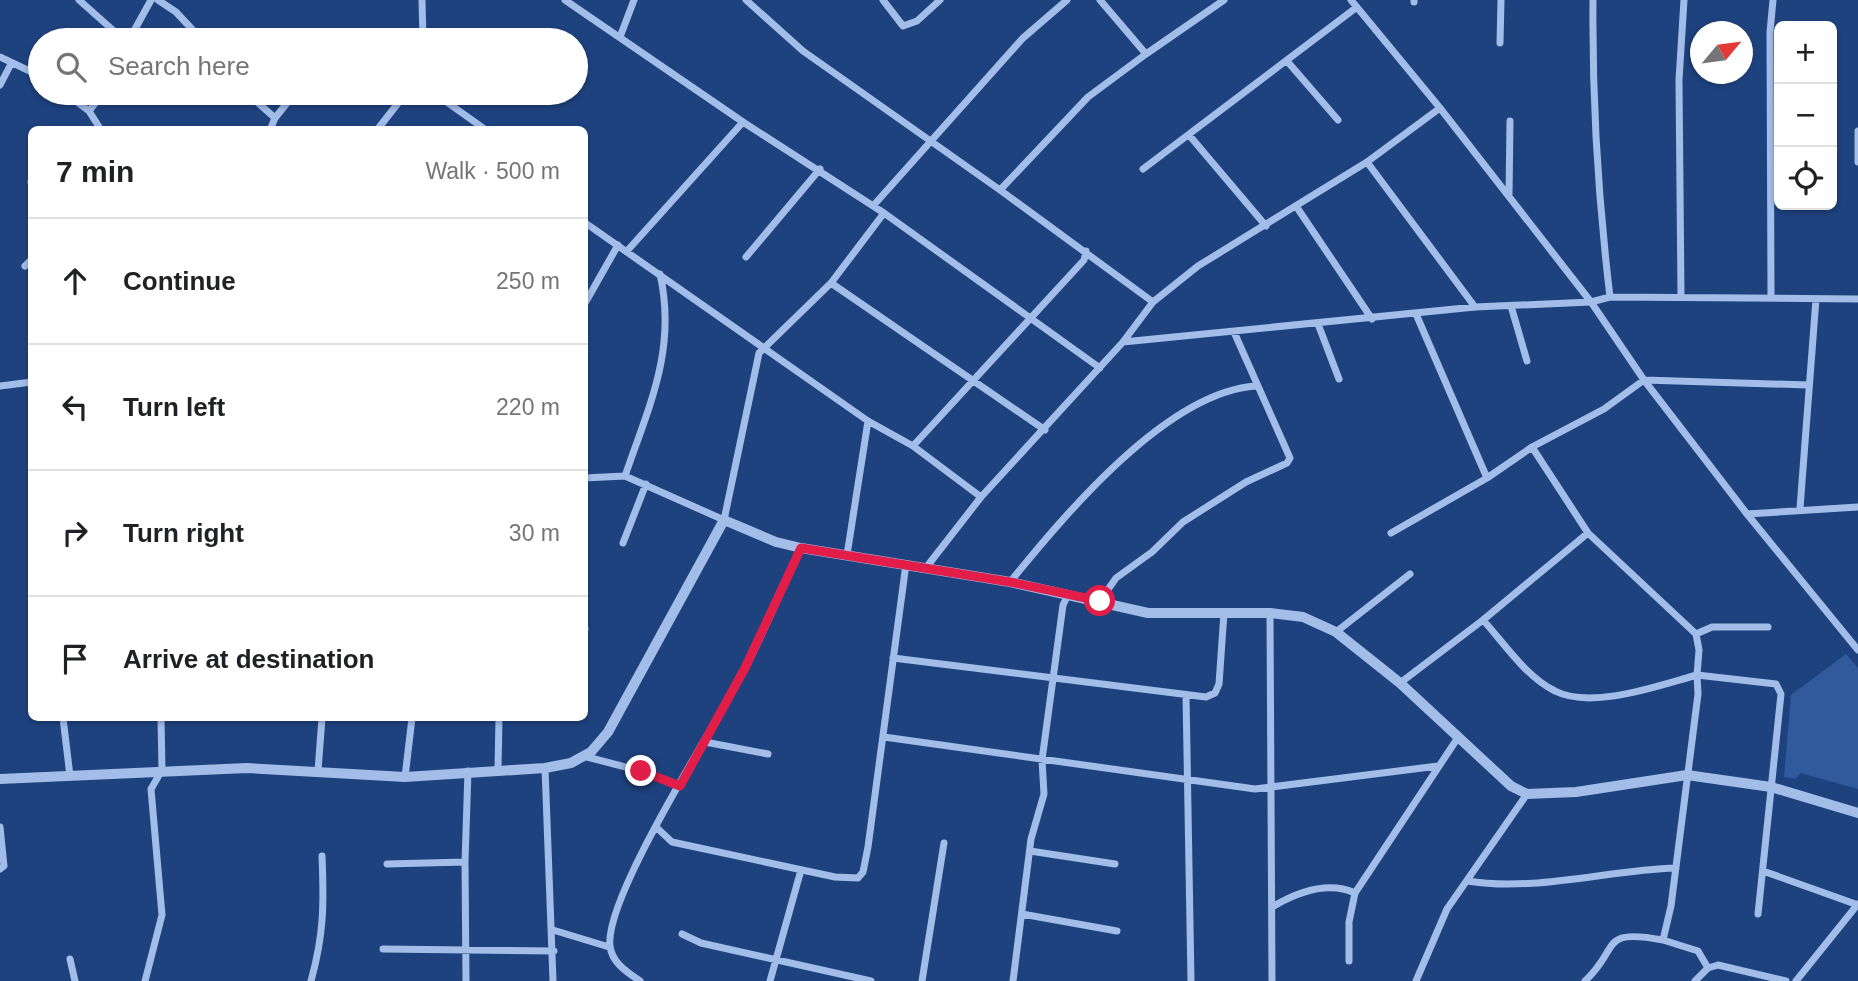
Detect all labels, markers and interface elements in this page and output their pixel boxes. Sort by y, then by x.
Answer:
north arrow [1690,21,1753,84]
map controls [1774,21,1837,210]
button: + [1774,21,1837,84]
search box [28,28,588,105]
icon: search [52,48,90,86]
text: Search here [108,51,250,81]
button: − [1774,84,1837,147]
button: locate [1774,147,1837,210]
text: 7 min [56,155,134,188]
text: Walk · 500 m [425,158,560,184]
icon: ahead [56,262,94,300]
text: Continue [123,266,236,296]
text: 250 m [496,268,560,294]
icon: left [56,388,94,426]
text: Turn left [123,392,225,422]
text: 220 m [496,394,560,420]
icon: right [56,514,94,552]
text: Turn right [123,518,244,548]
text: 30 m [509,520,560,546]
route start [1084,585,1115,616]
icon: arrive [56,640,94,678]
text: Arrive at destination [123,644,374,674]
route end [625,755,656,786]

